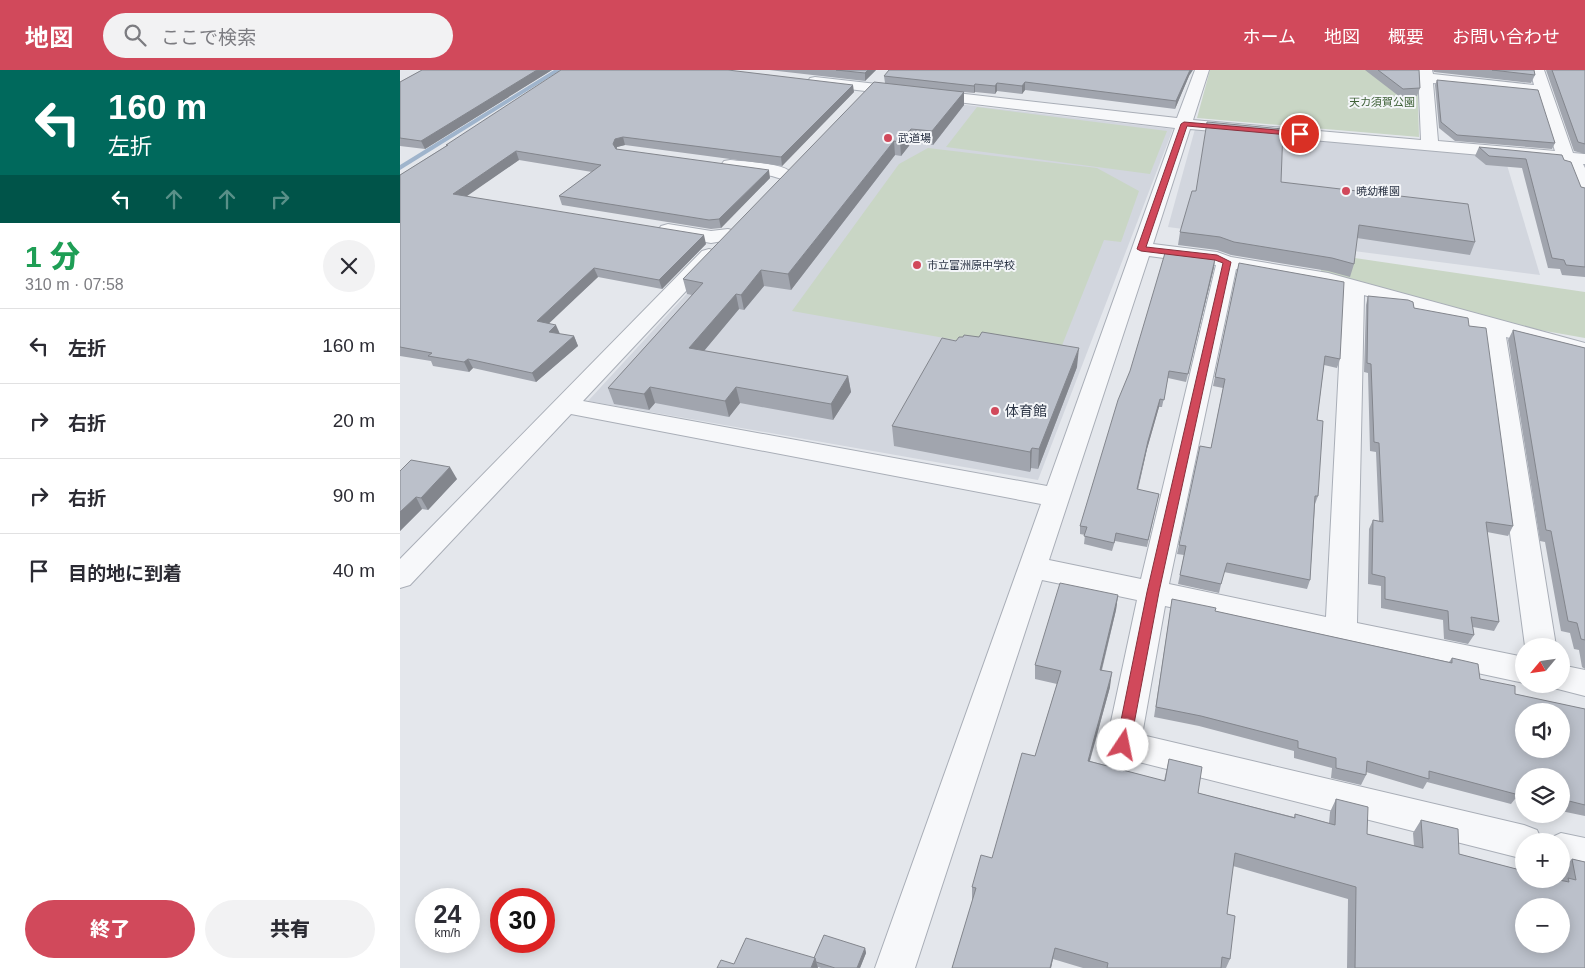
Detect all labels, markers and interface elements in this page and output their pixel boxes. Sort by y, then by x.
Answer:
search box [103,13,453,58]
icon: search [121,21,149,49]
text: 地図 [25,24,73,51]
text: ここで検索 [161,27,256,48]
text: ホーム [1243,27,1296,47]
text: 地図 [1324,27,1360,47]
text: 概要 [1388,27,1424,47]
text: お問い合わせ [1452,27,1560,47]
text: 160 m [108,87,207,126]
icon: left [25,90,90,155]
park label: 天カ須賀公園 [1349,96,1415,108]
pin [1279,113,1321,155]
icon: arrive [1286,120,1314,148]
marker: 武道場 [882,132,894,144]
place label: 武道場 [898,132,931,144]
text: 左折 [108,134,152,159]
icon: left [107,185,135,213]
icon: ahead [160,185,188,213]
icon: ahead [213,185,241,213]
icon: right [266,185,294,213]
marker: 暁幼稚園 [1340,185,1352,197]
place label: 暁幼稚園 [1356,185,1400,197]
text: 1 分 [25,240,80,273]
button: close [323,240,375,292]
marker: 市立富洲原中学校 [911,259,923,271]
place label: 市立富洲原中学校 [927,259,1015,271]
text: 310 m · 07:58 [25,276,124,293]
icon: left [25,332,53,360]
text: 160 m [322,335,375,356]
text: 左折 [68,338,106,359]
place label: 体育館 [1005,403,1047,419]
marker: 体育館 [989,405,1001,417]
icon: right [25,407,53,435]
text: 20 m [333,410,375,431]
text: 右折 [68,413,106,434]
icon: right [25,482,53,510]
text: 90 m [333,485,375,506]
text: 右折 [68,488,106,509]
icon: arrive [25,557,53,585]
text: 40 m [333,560,375,581]
text: 目的地に到着 [68,563,182,584]
north arrow [1515,638,1570,692]
map controls [1515,638,1570,953]
button: sound [1515,703,1570,758]
position arrow [1096,718,1148,770]
button: layers [1515,768,1570,823]
button: + [1515,833,1570,888]
speed limit sign: 30 [490,888,555,953]
button: − [1515,898,1570,953]
button: 終了 [25,900,195,958]
button: 共有 [205,900,375,958]
text: 24 [434,900,461,928]
text: km/h [434,926,461,940]

